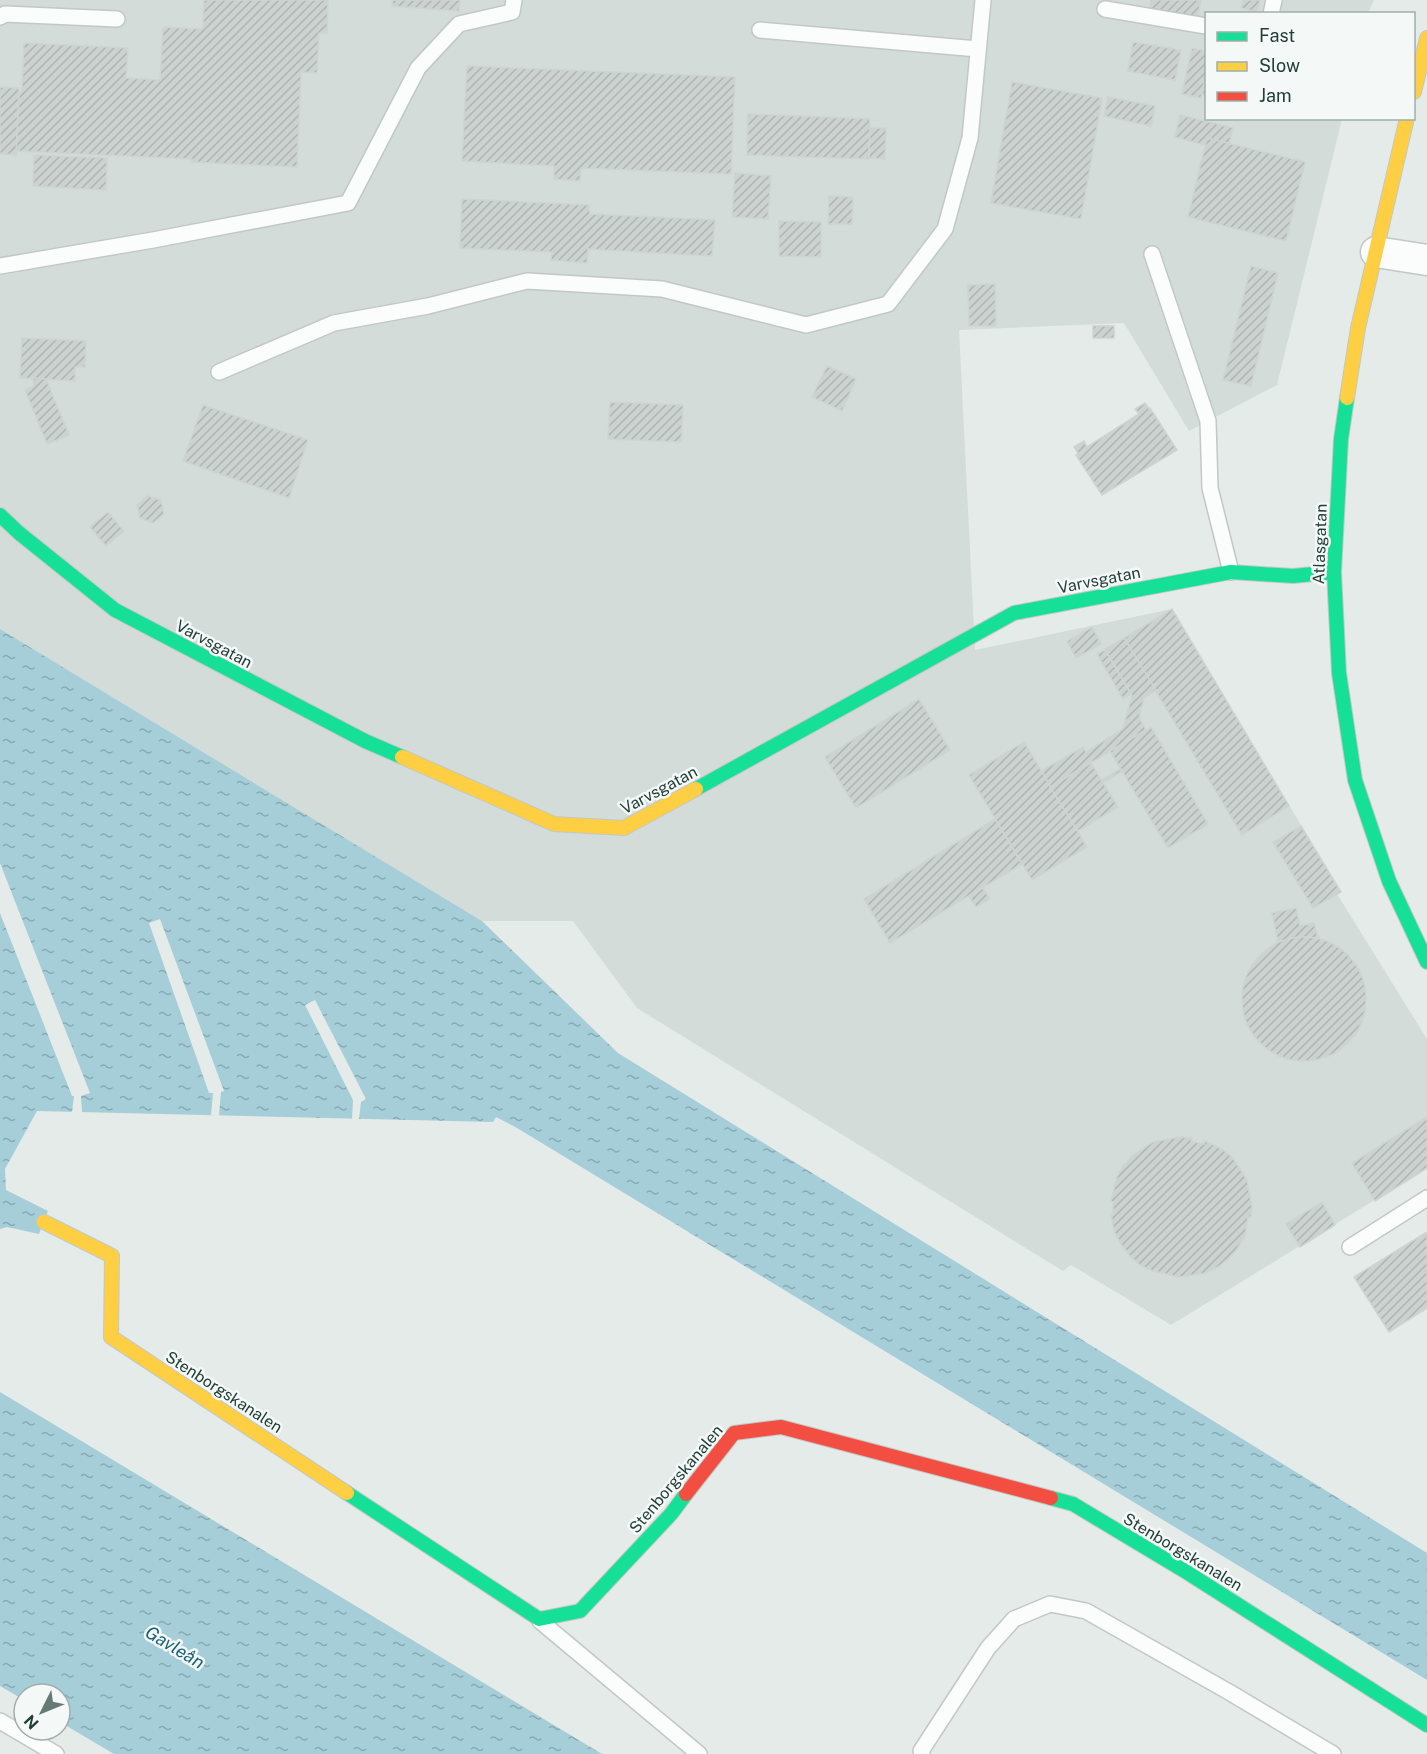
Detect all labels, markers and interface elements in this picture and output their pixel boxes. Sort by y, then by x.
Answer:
legend [1205,12,1415,120]
text: Fast [1259,25,1295,46]
text: Slow [1259,55,1300,76]
text: Jam [1259,85,1292,106]
street label: Atlasgatan [1309,503,1331,585]
street label: Varvsgatan [1056,563,1142,597]
street label: Varvsgatan [173,616,255,672]
street label: Varvsgatan [618,762,700,818]
street label: Stenborgskanalen [162,1347,286,1437]
street label: Stenborgskanalen [625,1421,727,1537]
street label: Stenborgskanalen [1120,1509,1246,1595]
water label: Gavleån [142,1621,208,1673]
north arrow [12,1682,72,1742]
text: N [20,1711,43,1733]

